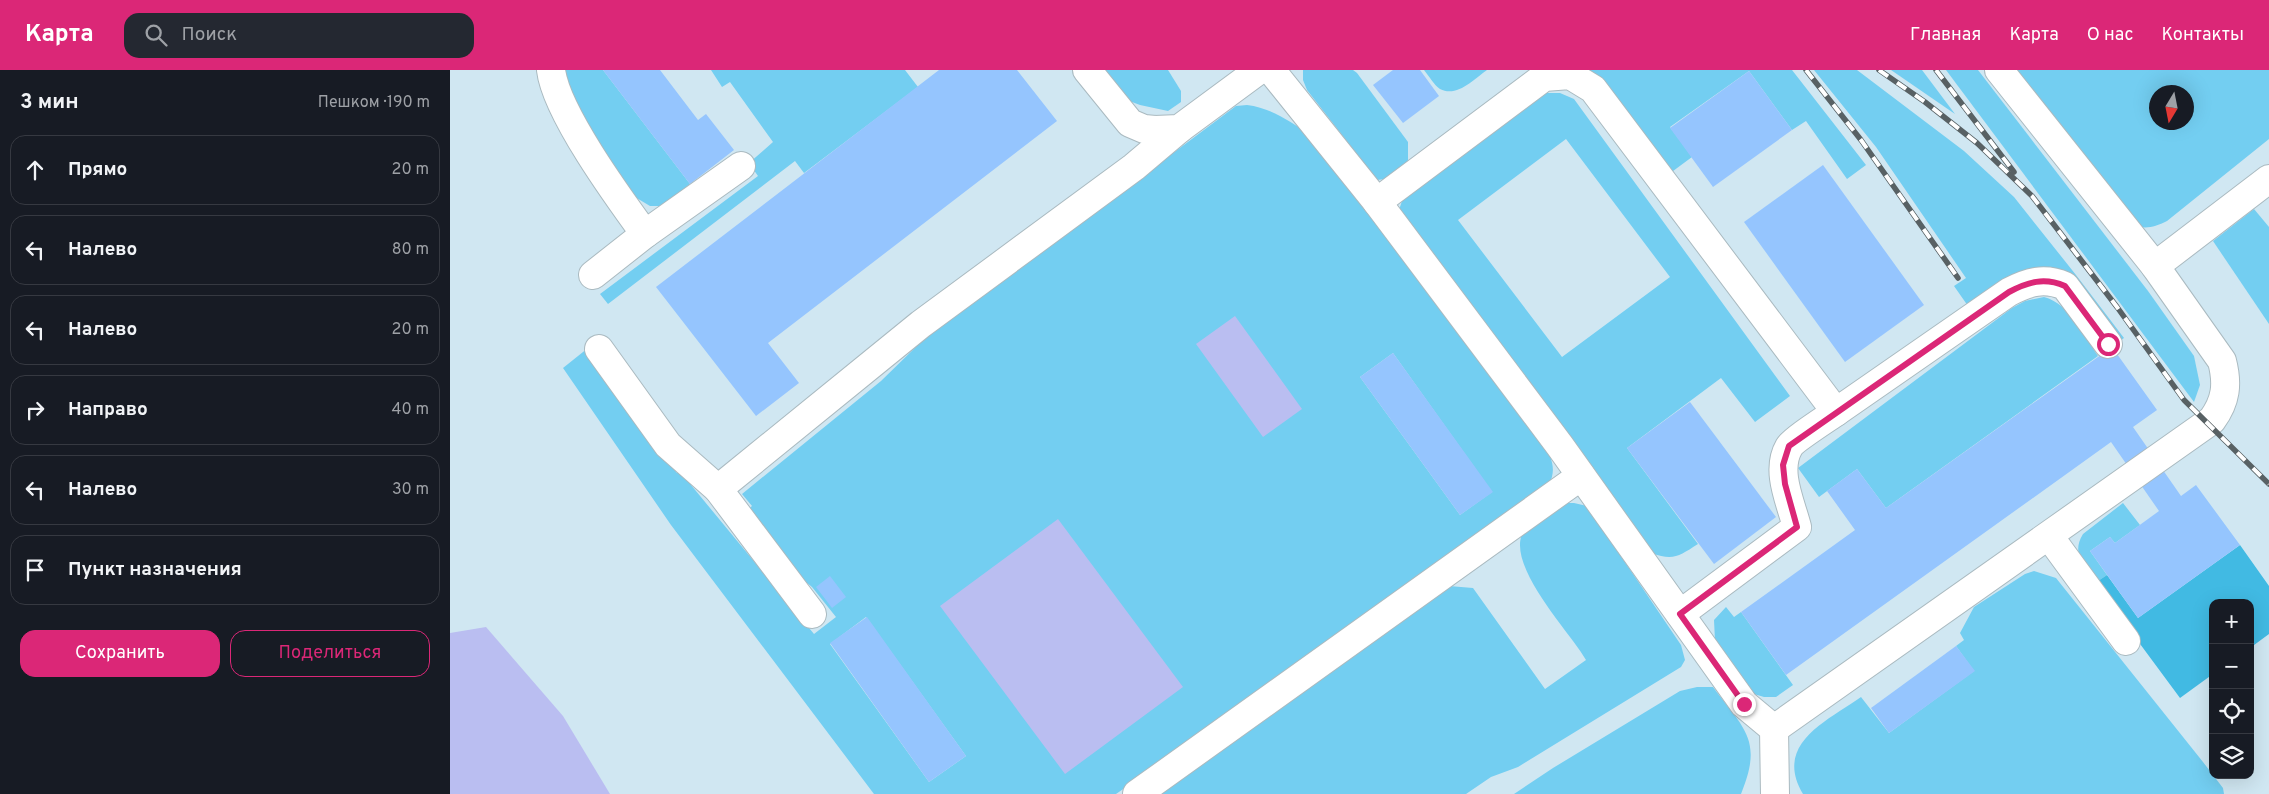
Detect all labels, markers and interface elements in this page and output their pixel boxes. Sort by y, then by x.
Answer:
search box [124,13,474,58]
text: Карта [25,20,94,50]
icon: search [142,21,170,49]
text: Поиск [182,23,237,47]
text: Главная [1910,24,1981,47]
text: Карта [2009,24,2059,47]
text: О нас [2087,24,2133,47]
text: Контакты [2161,24,2244,47]
north arrow [2149,85,2194,130]
text: 3 мин [20,89,79,116]
text: Пешком · 190 m [318,93,430,113]
icon: ahead [21,156,49,184]
text: Прямо [68,158,127,182]
text: 20 m [392,160,429,180]
icon: left [21,236,49,264]
text: Налево [68,238,137,262]
text: 80 m [392,240,429,260]
icon: left [21,316,49,344]
text: Налево [68,318,137,342]
text: 20 m [392,320,429,340]
route start [2097,333,2120,356]
icon: right [21,396,49,424]
text: Направо [68,398,148,422]
text: 40 m [391,400,429,420]
icon: left [21,476,49,504]
text: Налево [68,478,137,502]
text: 30 m [392,480,429,500]
icon: arrive [21,556,49,584]
text: Пункт назначения [68,558,242,582]
map controls [2209,599,2254,779]
button: + [2209,599,2254,644]
button: Сохранить [20,630,220,677]
button: Поделиться [230,630,430,677]
button: − [2209,644,2254,689]
button: locate [2209,689,2254,734]
route end [1733,693,1756,716]
button: layers [2209,734,2254,779]

